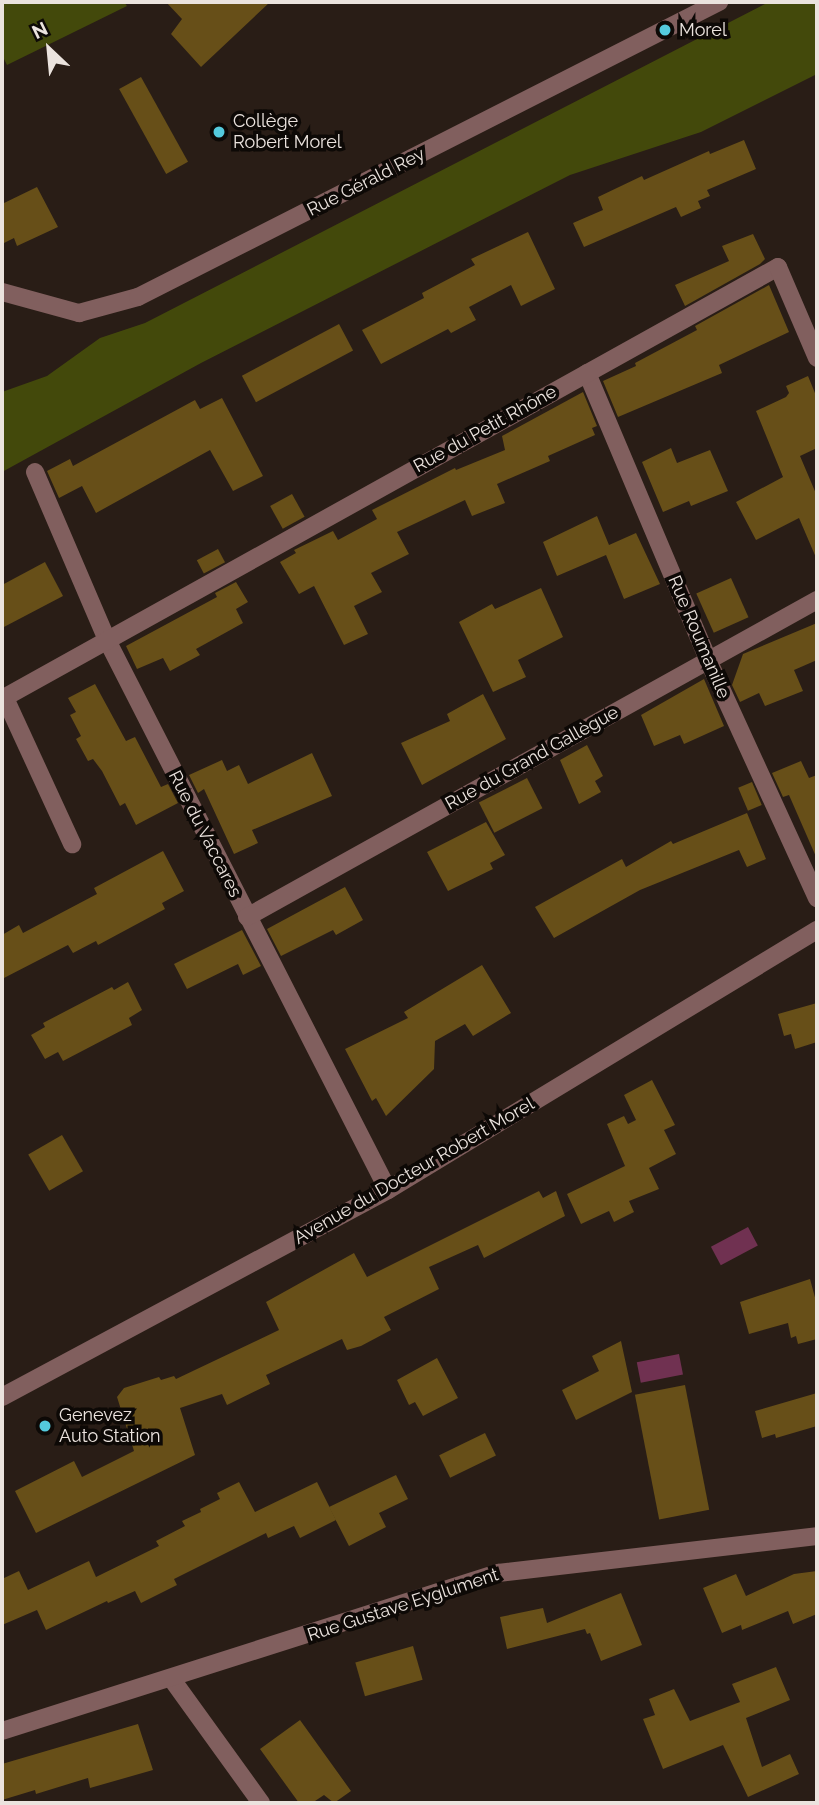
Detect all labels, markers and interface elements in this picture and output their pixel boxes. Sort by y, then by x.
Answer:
north arrow [14,14,84,84]
text: N [28,17,51,43]
place label: Morel [679,19,727,41]
marker: Morel [657,22,673,38]
place label: Collège Robert Morel [233,111,342,154]
marker: Collège Robert Morel [211,124,227,140]
street label: Rue Gérald Rey [304,143,428,221]
street label: Rue du Petit Rhône [410,381,560,477]
street label: Rue Roumanille [663,572,735,702]
street label: Rue du Grand Gallègue [442,701,622,815]
street label: Rue du Vaccares [164,767,246,901]
street label: Avenue du Docteur Robert Morel [290,1093,538,1249]
place label: Genevez Auto Station [59,1405,161,1448]
marker: Genevez Auto Station [37,1418,53,1434]
street label: Rue Gustave Eyglument [305,1564,501,1646]

